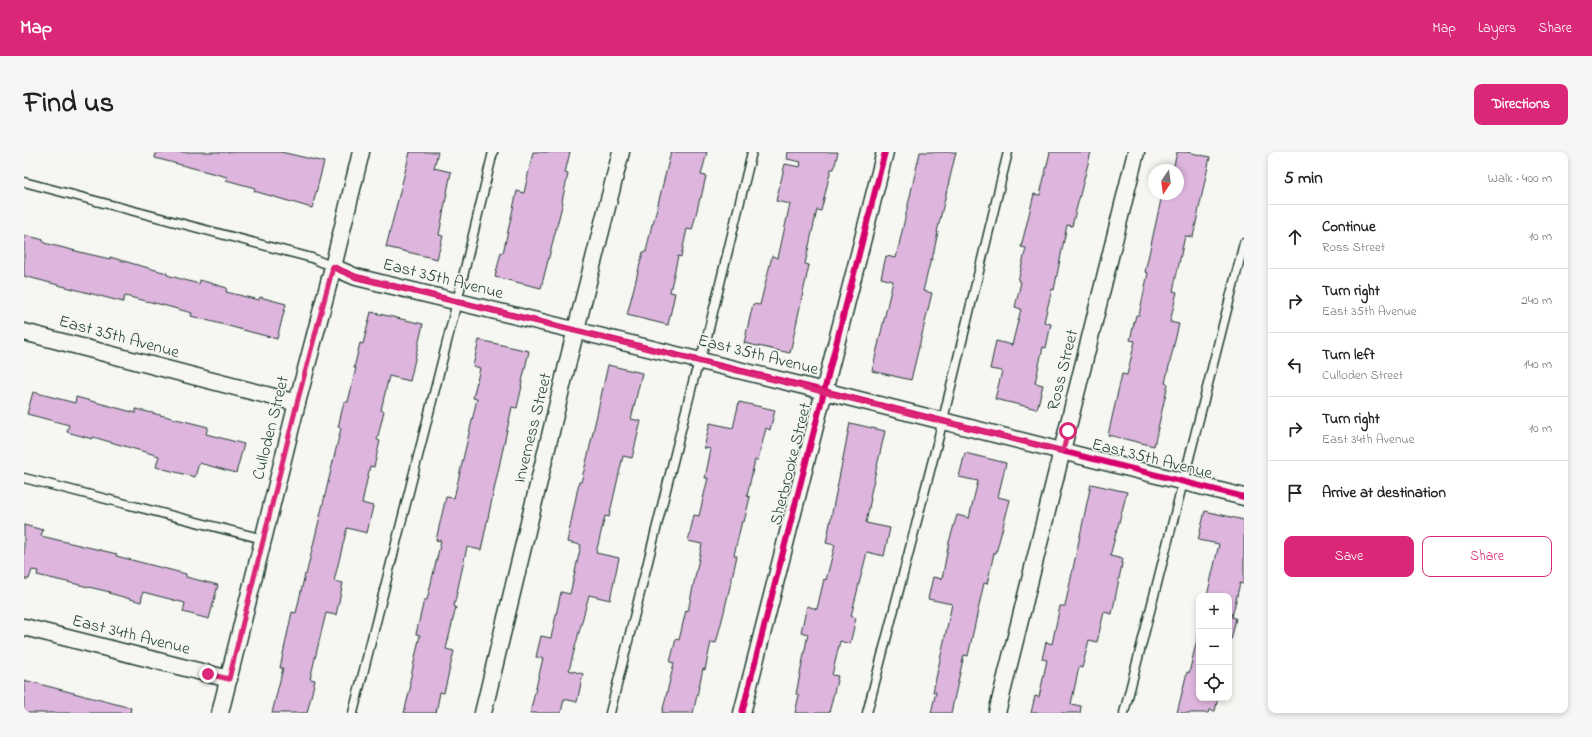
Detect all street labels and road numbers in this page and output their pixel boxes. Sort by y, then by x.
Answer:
street label: East 35th Avenue [380,252,506,306]
street label: East 35th Avenue [56,309,182,365]
street label: Ross Street [1041,327,1085,413]
street label: East 35th Avenue [695,328,821,382]
street label: Inverness Street [507,370,559,486]
street label: Culloden Street [246,373,296,483]
street label: Sherbrooke Street [764,400,818,528]
street label: East 35th Avenue [1089,432,1215,486]
street label: East 34th Avenue [69,608,193,662]

